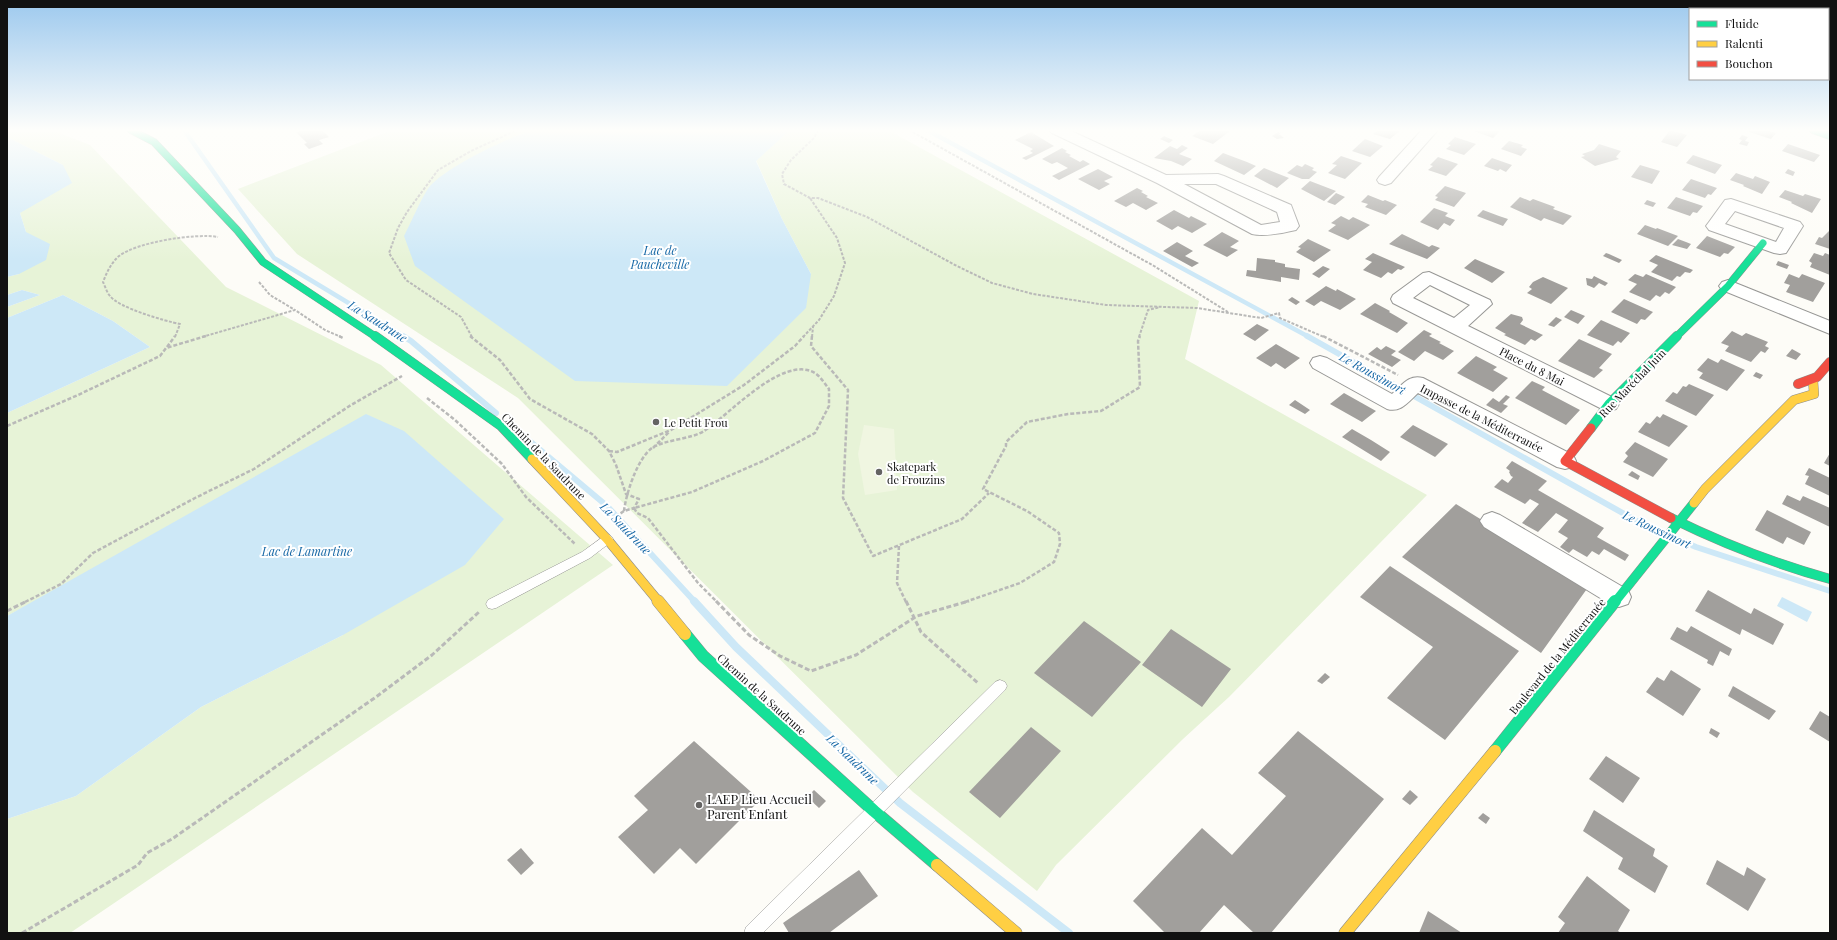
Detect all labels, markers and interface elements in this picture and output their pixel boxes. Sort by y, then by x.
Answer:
legend [1689,8,1829,80]
text: Fluide [1725,15,1759,31]
text: Ralenti [1725,35,1764,51]
text: Bouchon [1725,55,1773,71]
water label: Lac de Paucheville [630,242,689,272]
water label: La Saudrune [345,296,410,345]
street label: Place du 8 Mai [1497,343,1567,389]
street label: Rue Maréchal Juin [1595,345,1669,421]
water label: Le Roussimort [1336,348,1410,398]
street label: Impasse de la Méditerranée [1418,380,1546,456]
street label: Chemin de la Saudrune [499,409,590,503]
place label: Le Petit Frou [664,415,728,430]
marker: Le Petit Frou [651,417,661,427]
place label: Skatepark de Frouzins [887,459,945,487]
marker: Skatepark de Frouzins [874,467,884,477]
water label: La Saudrune [596,498,655,558]
water label: Le Roussimort [1619,506,1694,552]
water label: Lac de Lamartine [261,543,352,559]
street label: Boulevard de la Méditerranée [1506,595,1609,717]
street label: Chemin de la Saudrune [714,650,810,738]
water label: La Saudrune [823,729,883,788]
place label: LAEP Lieu Accueil Parent Enfant [707,790,812,822]
marker: LAEP Lieu Accueil Parent Enfant [694,800,704,810]

